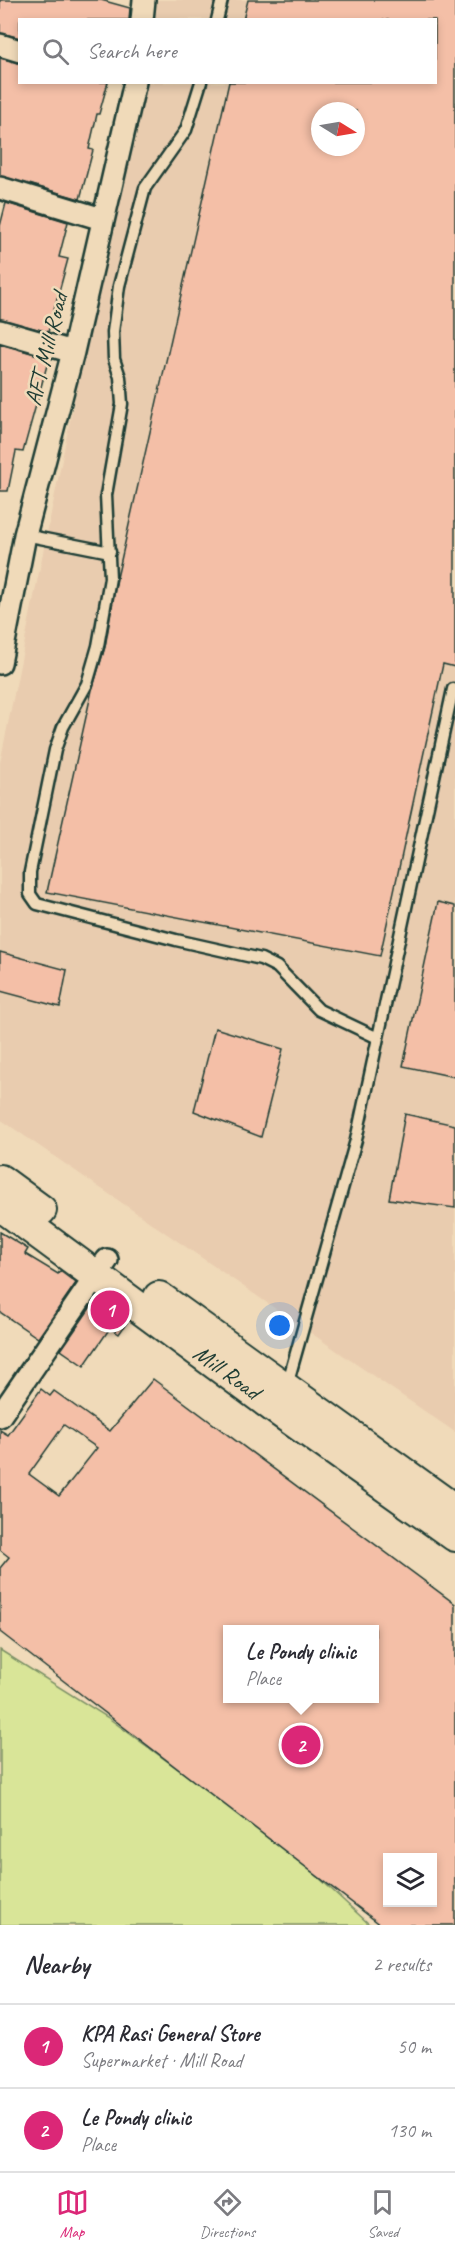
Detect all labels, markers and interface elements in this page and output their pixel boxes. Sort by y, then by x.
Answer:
search box [18,18,437,84]
icon: search [39,35,72,68]
text: Search here [87,37,177,65]
north arrow [311,102,365,156]
street label: AFT Mill Road [17,286,75,409]
pin: 1 [90,1288,130,1332]
your location [265,1311,294,1340]
street label: Mill Road [188,1338,269,1408]
popup [223,1625,379,1703]
text: Le Pondy clinic [246,1638,356,1666]
text: Place [246,1666,281,1691]
pin: 2 [282,1722,320,1768]
map controls [383,1853,437,1907]
button: layers [383,1853,437,1907]
text: Nearby [24,1948,89,1981]
text: 2 results [372,1952,431,1977]
text: KPA Rasi General Store [81,2020,259,2048]
text: 1 [39,2034,48,2059]
text: 50 m [397,2034,431,2059]
text: Supermarket · Mill Road [81,2048,242,2073]
text: Le Pondy clinic [81,2104,191,2132]
text: 2 [39,2118,48,2143]
text: 130 m [388,2118,431,2143]
text: Place [81,2132,116,2157]
tab: Map [56,2186,89,2242]
tab: Directions [200,2186,255,2242]
tab: Saved [366,2186,399,2242]

